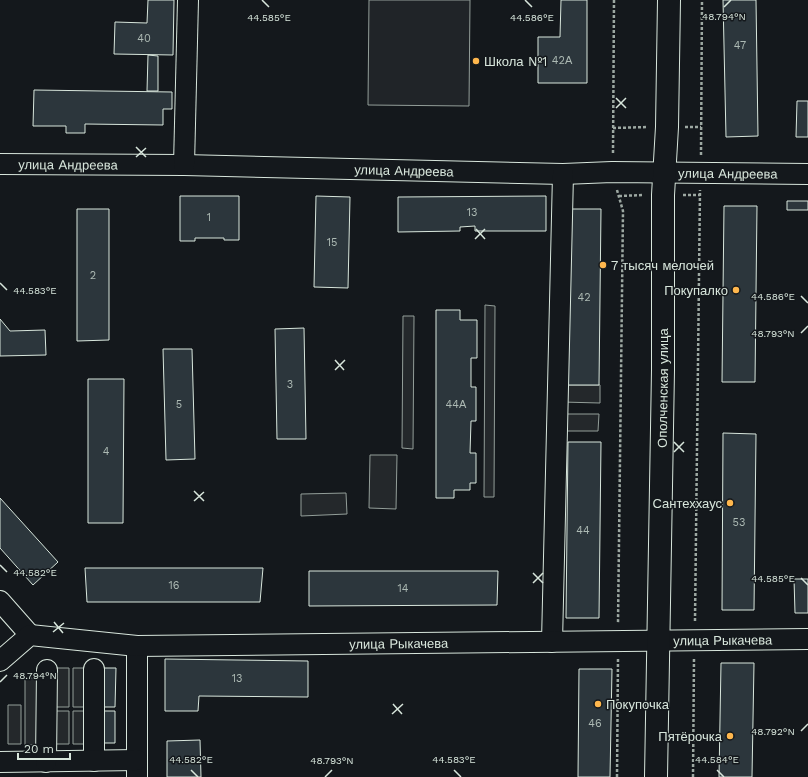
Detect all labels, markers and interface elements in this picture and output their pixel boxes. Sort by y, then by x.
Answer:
text: 48.794°N [702,11,746,22]
text: 44.585°E [247,12,291,23]
text: 44.586°E [510,12,554,23]
house number: 40 [137,32,151,45]
house number: 47 [734,39,746,52]
place label: Школа №1 [484,54,547,69]
house number: 42А [552,54,573,67]
marker: Школа №1 [471,56,481,66]
street label: улица Андреева [18,157,118,172]
street label: улица Андреева [354,162,455,179]
street label: улица Андреева [678,165,778,181]
house number: 13 [467,206,477,219]
house number: 1 [207,211,211,224]
house number: 15 [327,236,337,249]
place label: 7 тысяч мелочей [611,258,714,273]
marker: 7 тысяч мелочей [598,260,608,270]
house number: 2 [90,269,96,282]
place label: Покупалко [664,283,728,298]
text: 44.583°E [13,285,57,296]
marker: Покупалко [731,285,741,295]
house number: 42 [577,291,591,304]
text: 44.586°E [751,291,795,302]
street label: Ополченская улица [654,327,671,448]
text: 48.793°N [751,328,795,339]
house number: 3 [287,378,293,391]
house number: 5 [176,398,182,411]
house number: 44А [446,398,467,411]
house number: 4 [103,445,110,458]
place label: Сантеххаус [653,496,722,511]
marker: Сантеххаус [725,498,735,508]
house number: 53 [733,516,745,529]
house number: 44 [576,524,590,537]
text: 44.582°E [13,567,57,578]
text: 44.585°E [751,573,795,584]
house number: 16 [169,579,180,592]
house number: 14 [397,582,409,595]
street label: улица Рыкачева [673,632,773,648]
street label: улица Рыкачева [349,635,449,651]
text: 48.794°N [13,670,57,681]
house number: 13 [232,672,242,685]
place label: Покупочка [606,697,670,712]
marker: Покупочка [593,699,603,709]
house number: 46 [588,717,602,730]
text: 48.792°N [751,726,795,737]
place label: Пятёрочка [658,729,723,744]
marker: Пятёрочка [725,731,735,741]
scale bar [18,735,70,761]
text: 20 m [24,742,54,756]
text: 44.582°E [169,754,213,765]
text: 44.583°E [432,754,476,765]
text: 44.584°E [695,754,739,765]
text: 48.793°N [310,755,354,766]

